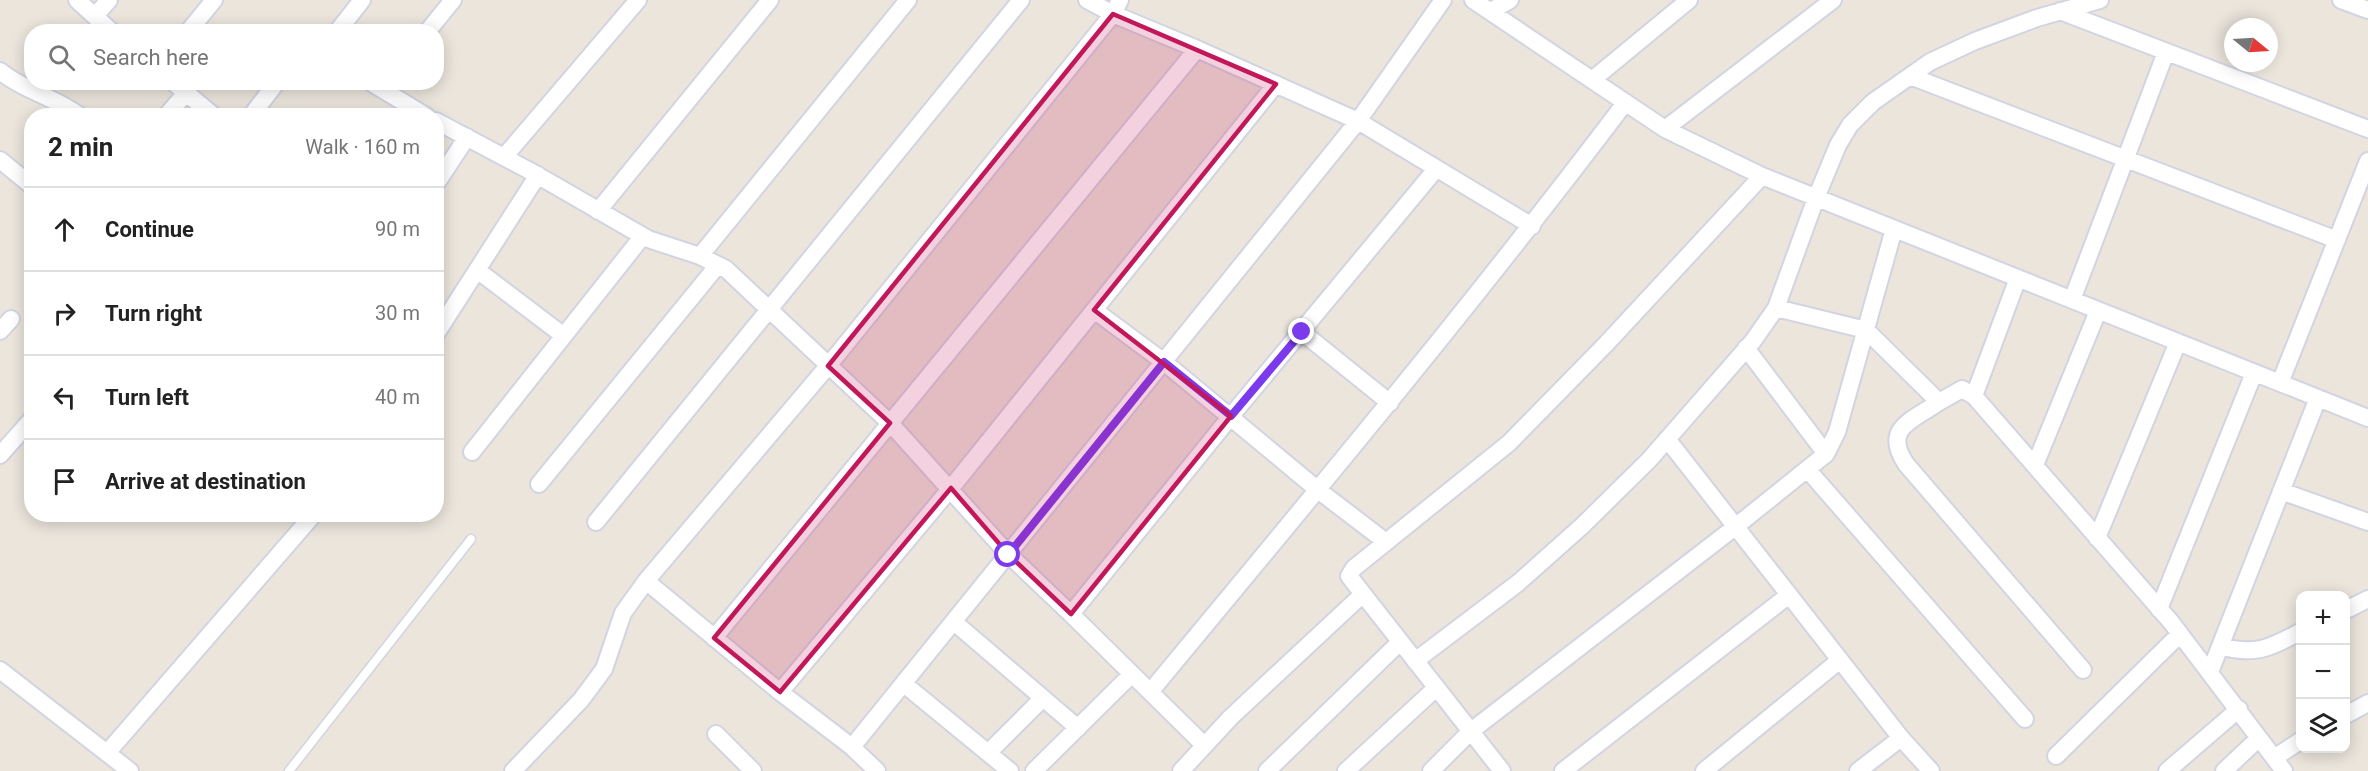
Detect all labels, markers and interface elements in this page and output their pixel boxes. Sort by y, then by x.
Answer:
north arrow [2224,18,2278,72]
search box [24,24,444,90]
icon: search [45,41,78,74]
text: Search here [93,45,209,70]
text: 2 min [48,132,113,162]
text: Walk · 160 m [305,135,420,159]
icon: ahead [48,213,81,246]
text: Continue [105,217,194,242]
text: 90 m [375,217,420,241]
icon: right [48,297,81,330]
text: Turn right [105,301,202,326]
text: 30 m [375,301,420,325]
route end [1288,318,1314,344]
icon: left [48,381,81,414]
text: Turn left [105,385,189,410]
text: 40 m [375,385,420,409]
icon: arrive [48,465,81,498]
text: Arrive at destination [105,469,306,494]
route start [994,541,1020,567]
map controls [2296,591,2350,753]
button: + [2296,591,2350,645]
button: − [2296,645,2350,699]
button: layers [2296,699,2350,753]

